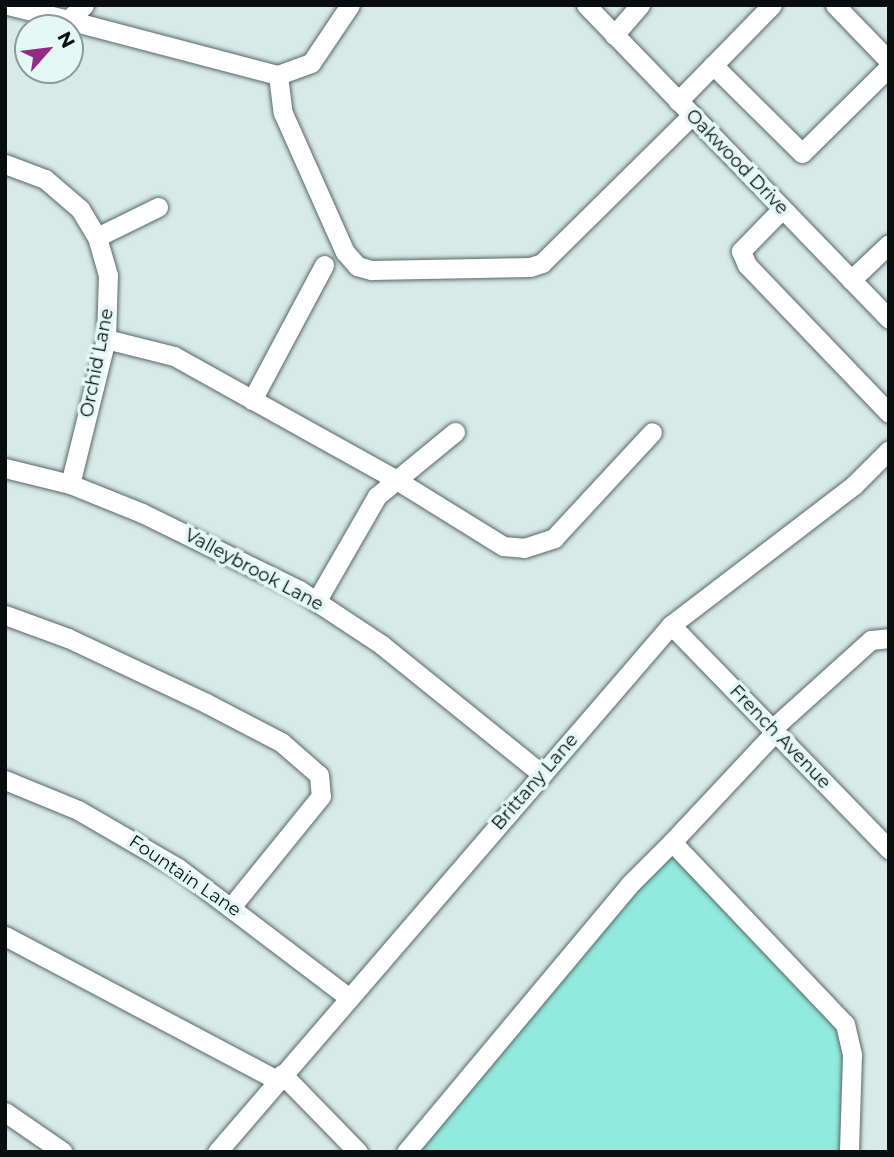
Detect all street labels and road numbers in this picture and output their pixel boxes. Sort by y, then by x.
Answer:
street label: Oakwood Drive [681,105,793,219]
street label: Orchid Lane [76,307,118,419]
street label: Valleybrook Lane [181,524,327,616]
street label: French Avenue [725,681,835,793]
street label: Brittany Lane [487,729,583,835]
street label: Fountain Lane [125,831,245,921]

